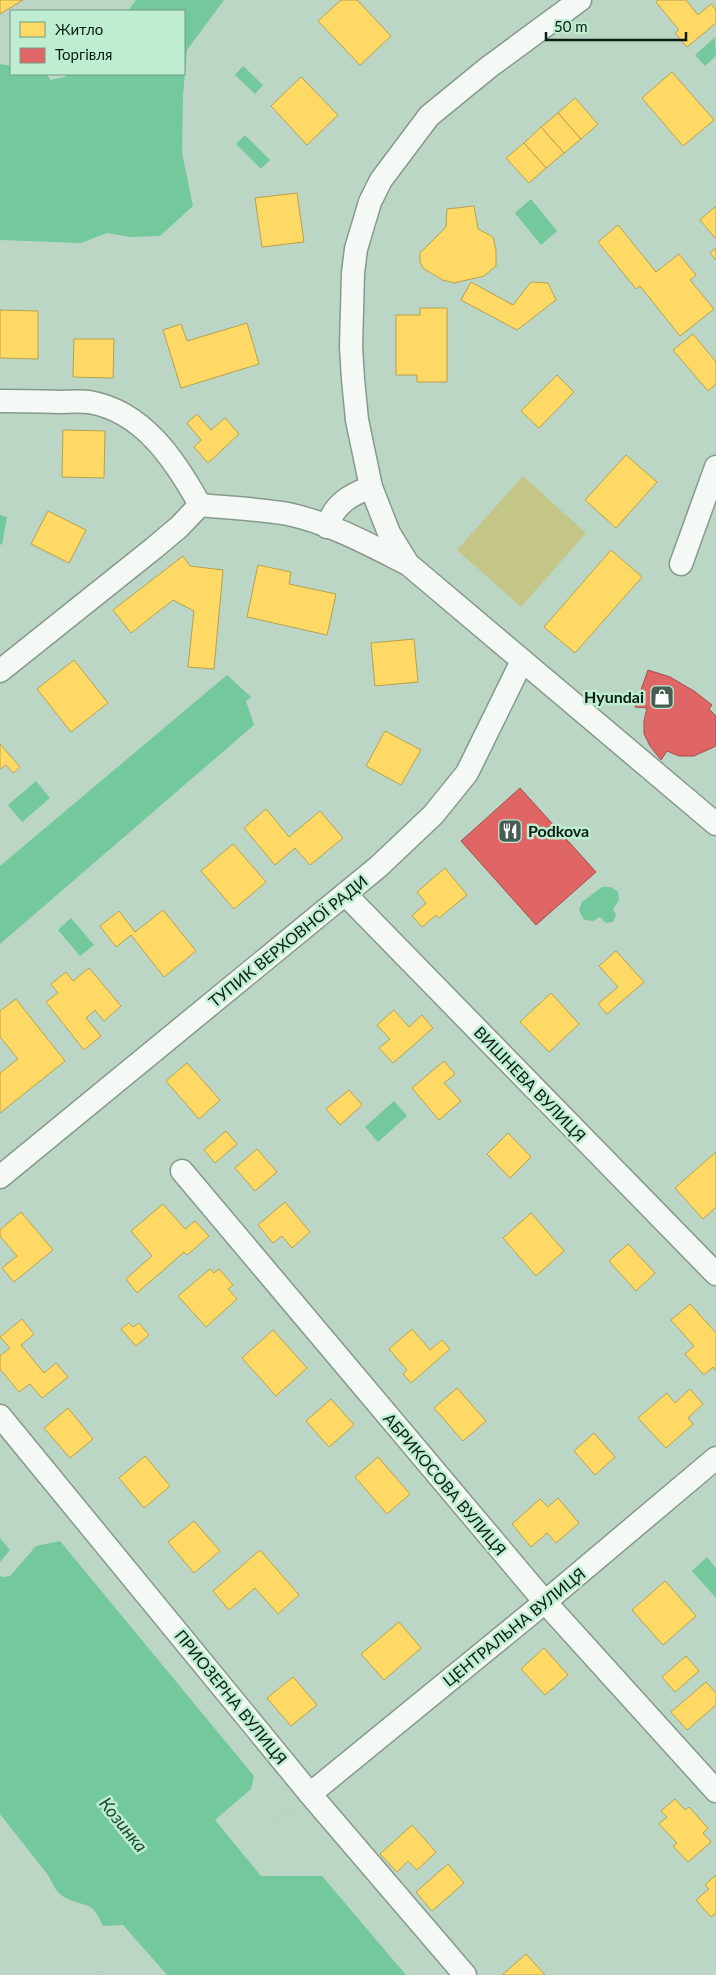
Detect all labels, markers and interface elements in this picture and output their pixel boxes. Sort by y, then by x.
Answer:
legend [10,10,185,75]
scale bar [546,10,686,42]
text: 50 m [554,17,588,35]
text: Житло [55,20,103,38]
text: Торгівля [55,45,112,63]
shop icon: Hyundai [649,684,675,710]
place label: Hyundai [584,687,644,706]
restaurant icon: Podkova [497,818,523,844]
place label: Podkova [528,821,589,840]
street label: ТУПИК ВЕРХОВНОЇ РАДИ [205,871,371,1010]
street label: ВИШНЕВА ВУЛИЦЯ [471,1022,590,1145]
street label: АБРИКОСОВА ВУЛИЦЯ [380,1409,511,1559]
street label: ЦЕНТРАЛЬНА ВУЛИЦЯ [439,1563,589,1690]
street label: ПРИОЗЕРНА ВУЛИЦЯ [171,1626,291,1768]
water label: Козинка [95,1793,152,1856]

